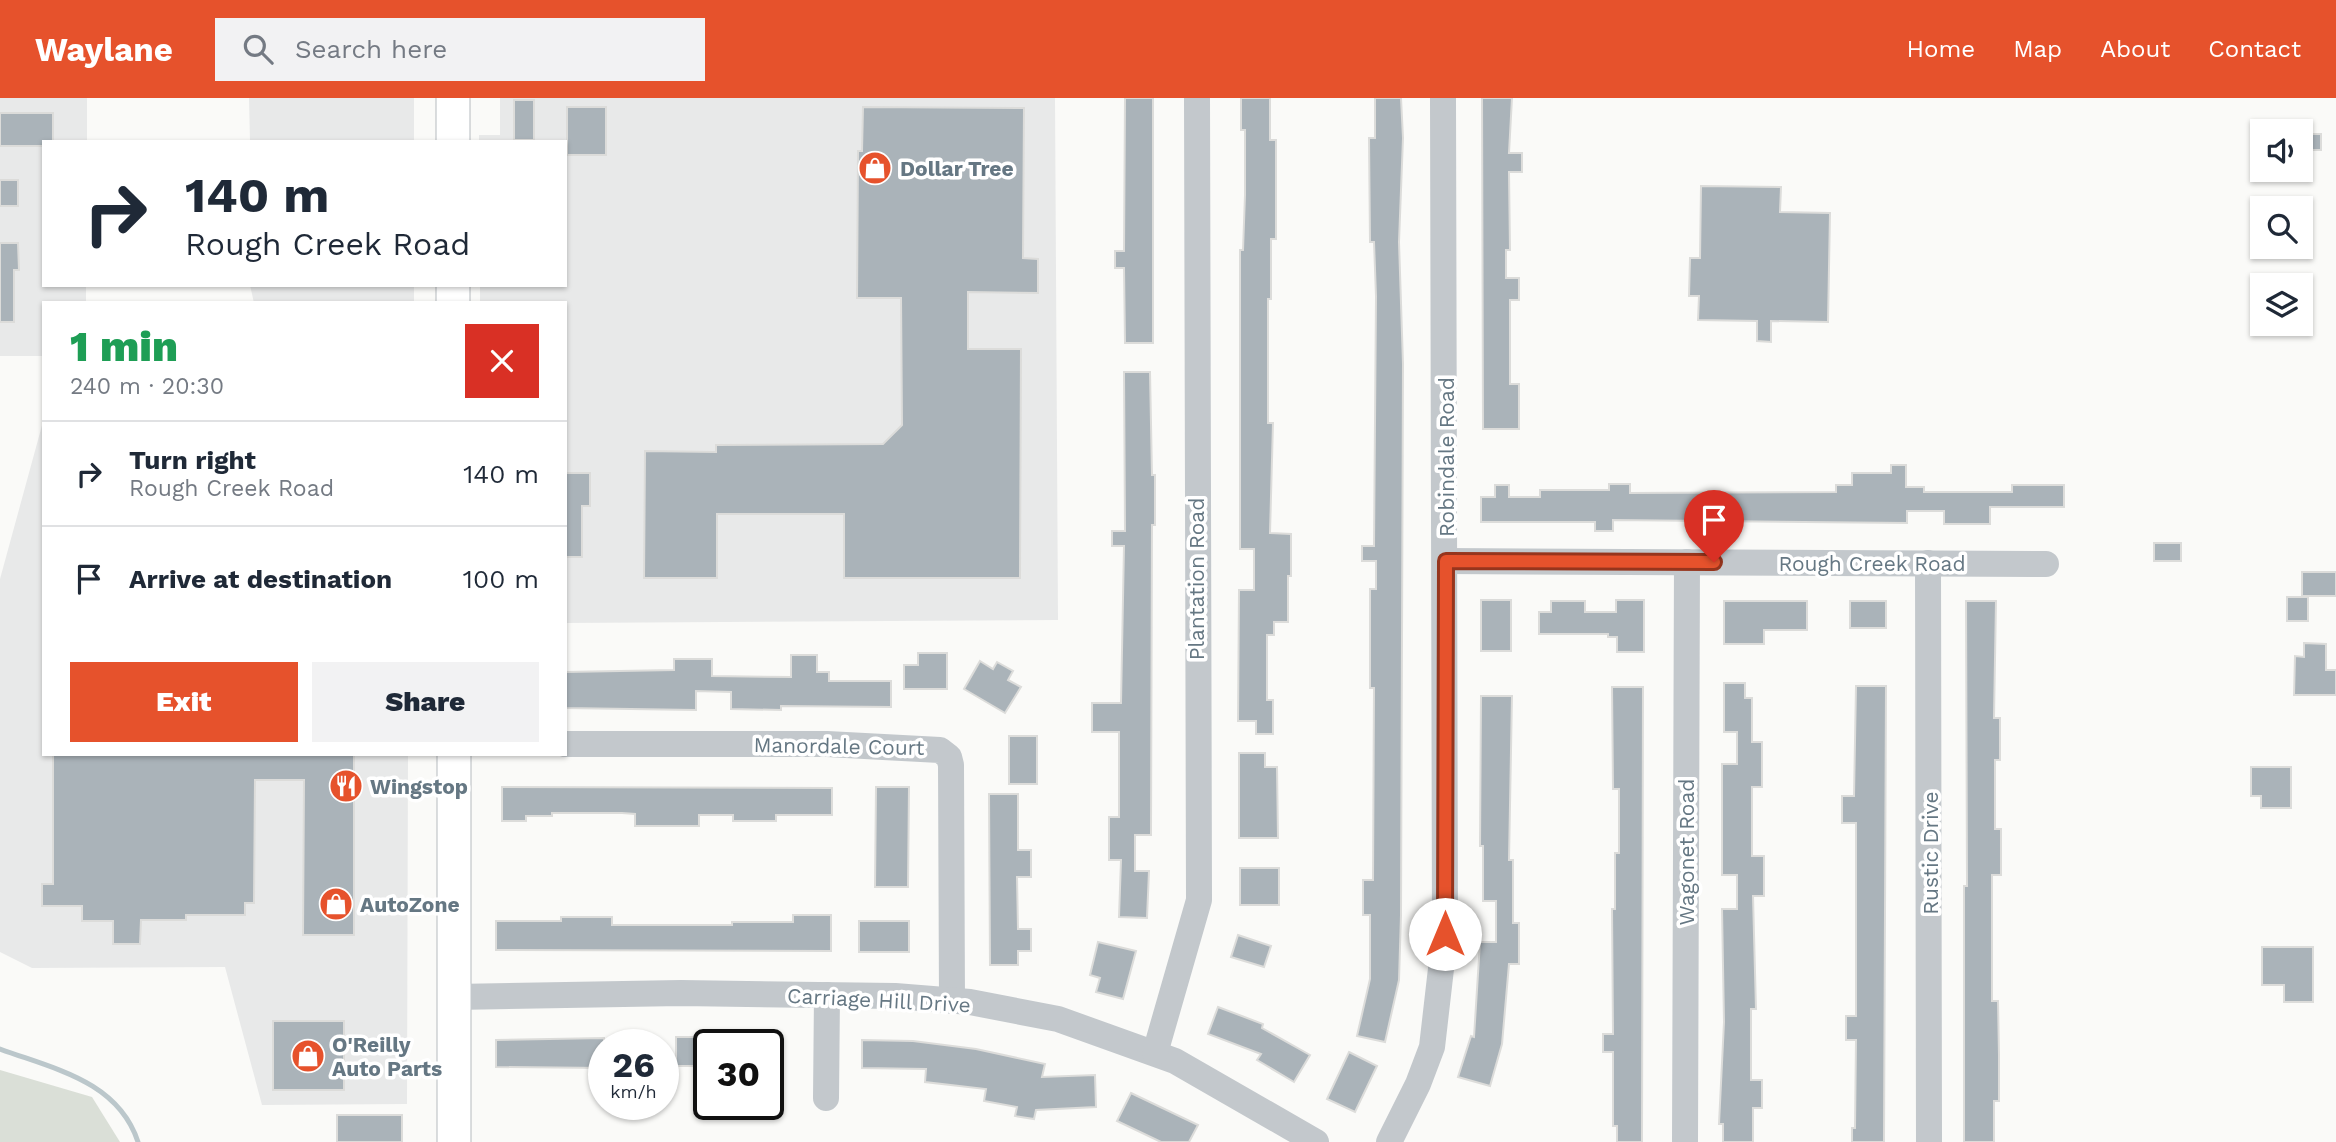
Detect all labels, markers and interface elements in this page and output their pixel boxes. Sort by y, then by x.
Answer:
search box [215,18,705,81]
text: Waylane [35,30,173,69]
icon: search [239,30,277,68]
text: Search here [295,34,447,64]
text: Home [1907,35,1975,63]
text: Map [2013,35,2062,63]
text: About [2100,35,2170,63]
text: Contact [2208,35,2301,63]
map controls [2250,119,2313,336]
button: sound [2250,119,2313,182]
shop icon: Dollar Tree [856,149,894,187]
place label: Dollar Tree [900,156,1014,181]
text: 140 m [185,166,329,224]
icon: right [70,168,161,259]
button: search [2250,196,2313,259]
text: Rough Creek Road [185,225,470,263]
button: layers [2250,273,2313,336]
text: 1 min [70,322,178,371]
button: close [465,324,539,398]
text: 240 m · 20:30 [70,373,224,400]
street label: Robindale Road [1434,377,1459,537]
text: Turn right [129,445,256,475]
icon: right [70,455,108,493]
text: 140 m [463,459,539,489]
text: Rough Creek Road [129,475,334,502]
pin [1684,490,1744,562]
street label: Plantation Road [1184,498,1209,660]
icon: arrive [1695,501,1733,539]
street label: Rough Creek Road [1778,551,1966,576]
icon: arrive [70,560,108,598]
text: Arrive at destination [129,564,392,594]
text: 100 m [463,564,539,594]
button: Exit [70,662,298,742]
button: Share [312,662,539,742]
street label: Manordale Court [753,732,925,760]
restaurant icon: Wingstop [327,767,365,805]
place label: Wingstop [370,774,468,799]
street label: Wagonet Road [1674,778,1699,926]
street label: Rustic Drive [1918,791,1943,915]
shop icon: AutoZone [317,885,355,923]
place label: AutoZone [360,892,460,917]
position arrow [1408,897,1482,971]
street label: Carriage Hill Drive [787,983,971,1017]
speed limit sign: 30 [693,1029,784,1120]
place label: O'Reilly Auto Parts [332,1032,442,1081]
shop icon: O'Reilly Auto Parts [289,1037,327,1075]
text: 26 [612,1044,655,1086]
text: km/h [610,1081,657,1102]

